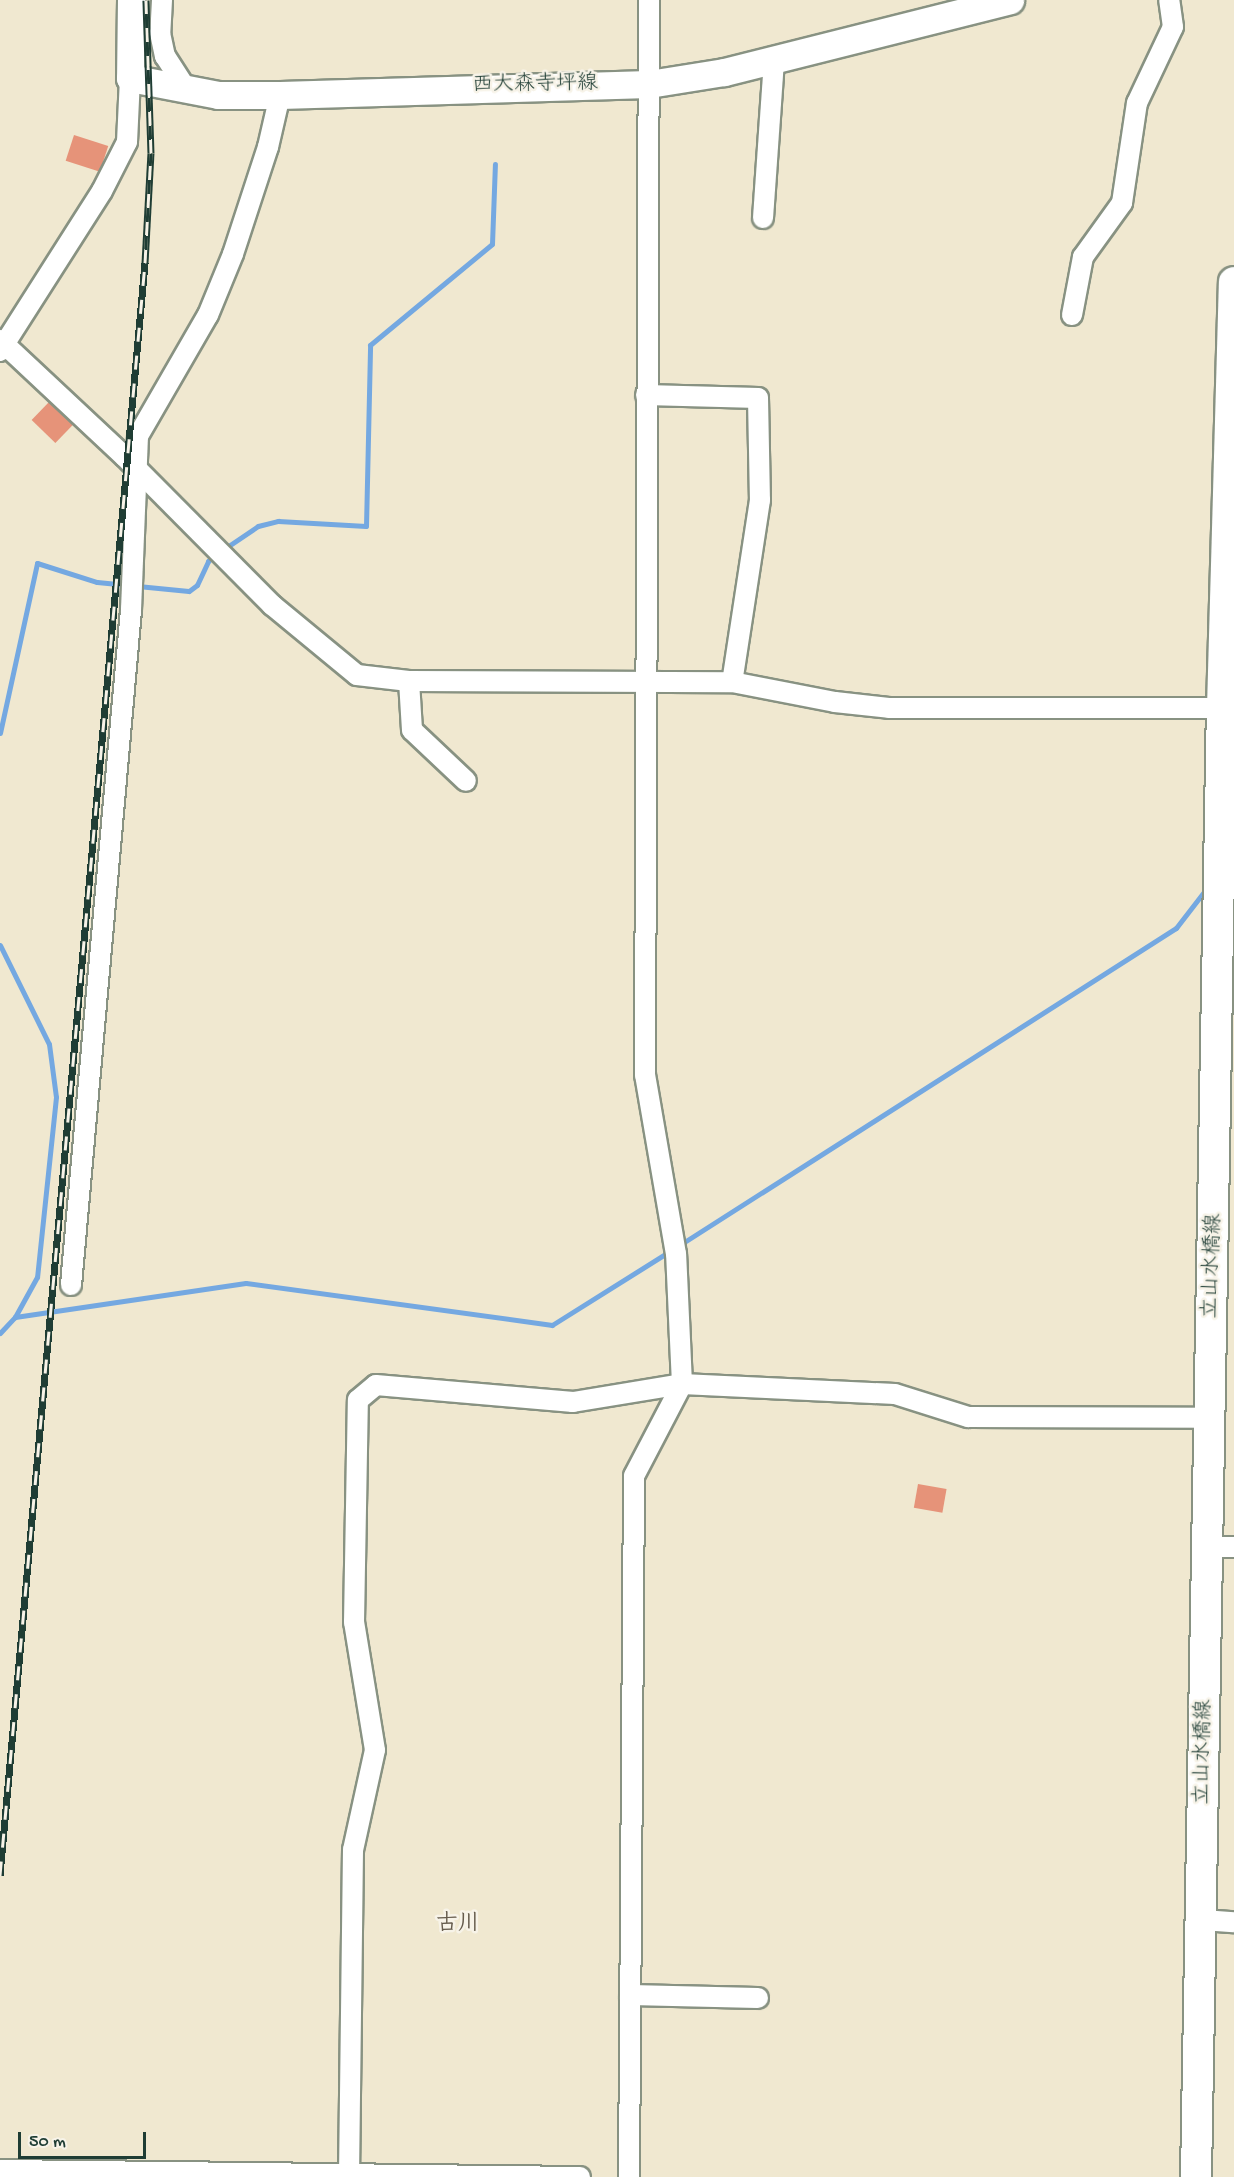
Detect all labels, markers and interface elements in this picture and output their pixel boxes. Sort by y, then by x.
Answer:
street label: 西大森寺坪線 [472,72,598,100]
street label: 立山水橋線 [1200,1213,1228,1319]
street label: 立山水橋線 [1191,1699,1219,1805]
district label: 古川 [436,1913,480,1939]
scale bar [21,2120,148,2158]
text: 50 m [29,2132,66,2153]

